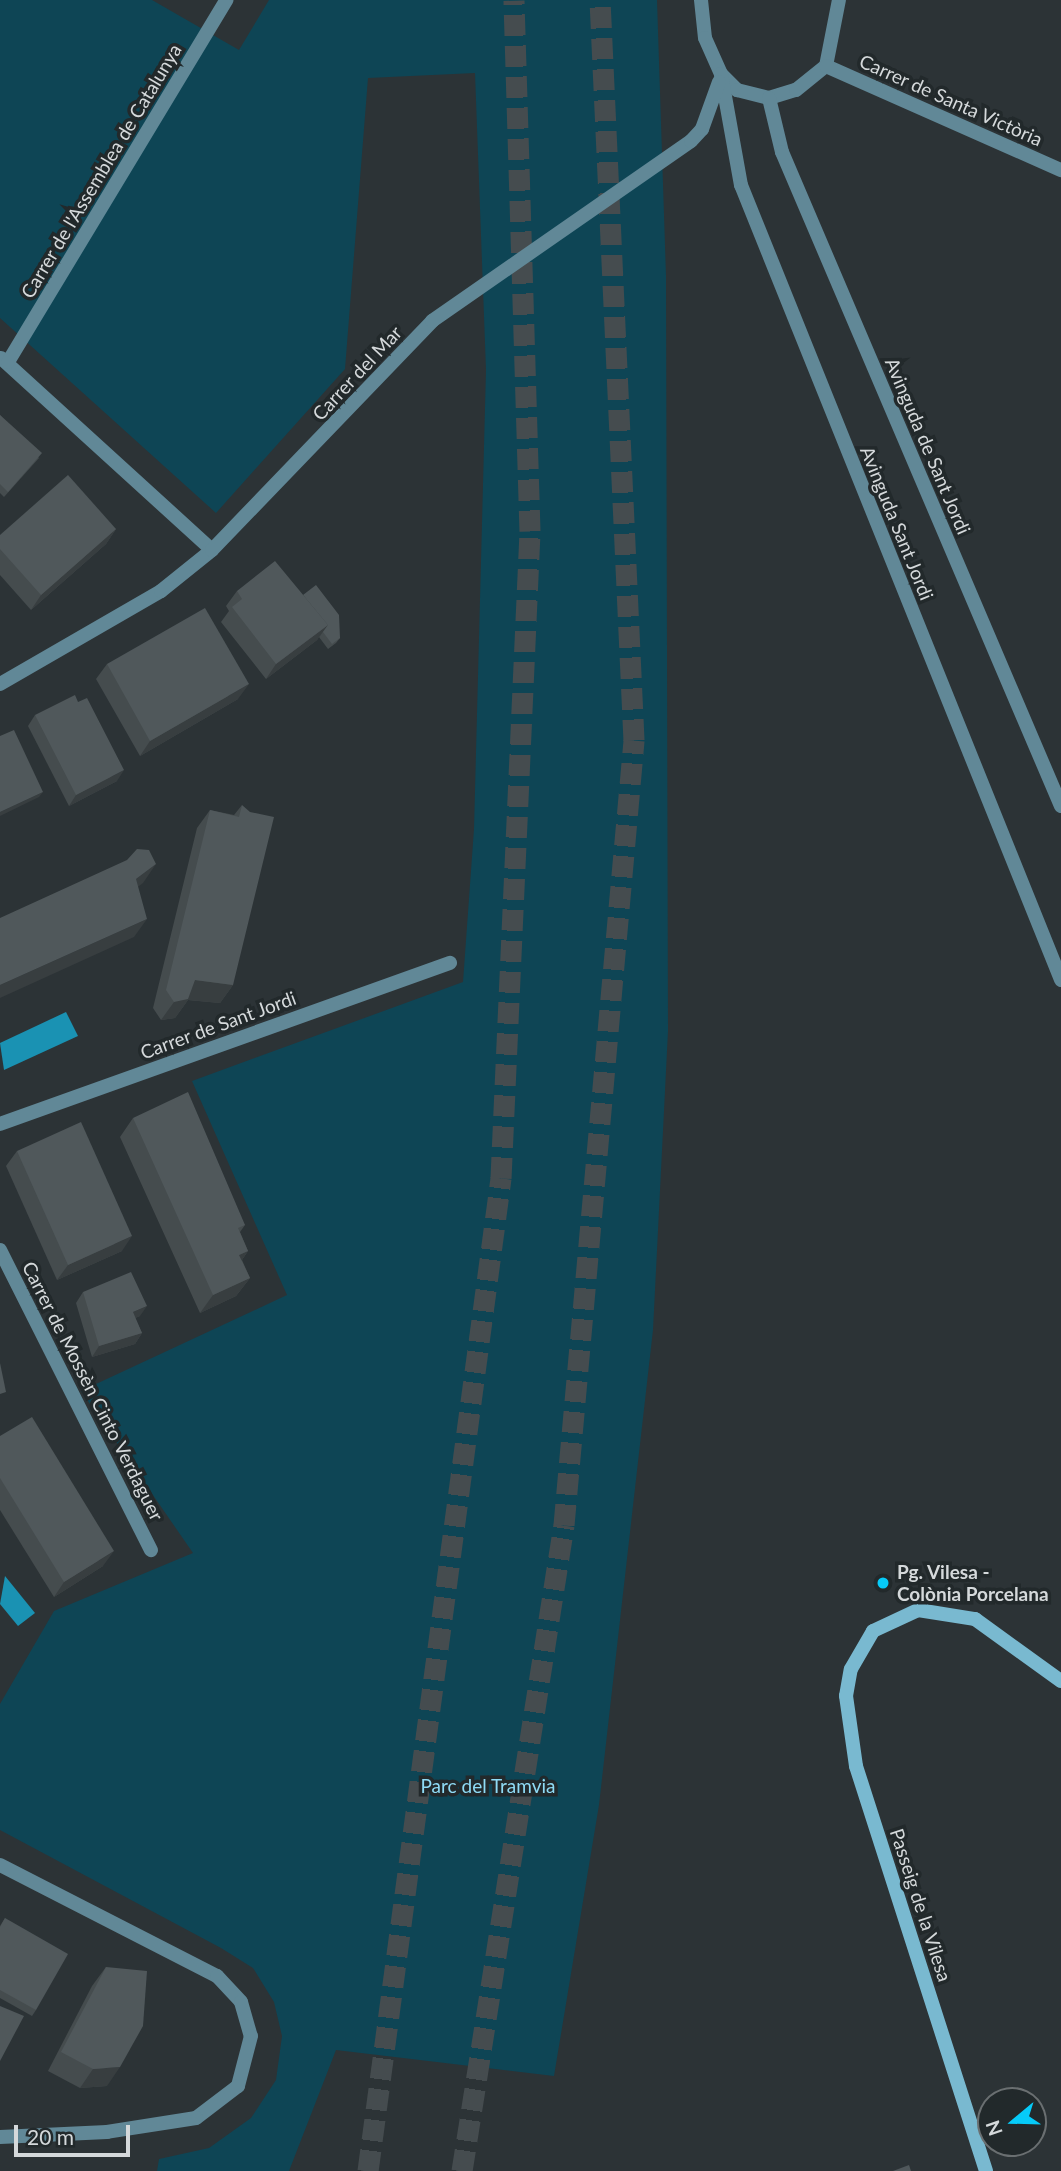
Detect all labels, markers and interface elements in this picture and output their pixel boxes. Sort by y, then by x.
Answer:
street label: Carrer de l'Assemblea de Catalunya [16,40,186,302]
street label: Carrer de Santa Victòria [855,49,1047,151]
street label: Carrer del Mar [307,321,407,425]
street label: Avinguda de Sant Jordi [880,354,976,538]
street label: Avinguda Sant Jordi [856,442,938,604]
street label: Carrer de Sant Jordi [137,986,299,1064]
street label: Carrer de Mossèn Cinto Verdaguer [17,1257,169,1525]
place label: Pg. Vilesa - Colònia Porcelana [897,1561,1049,1605]
marker: Pg. Vilesa - Colònia Porcelana [875,1575,891,1591]
park label: Parc del Tramvia [420,1775,556,1797]
street label: Passeig de la Vilesa [885,1825,957,1985]
north arrow [977,2087,1047,2157]
scale bar [18,2112,133,2156]
text: N [980,2118,1007,2139]
text: 20 m [27,2124,74,2149]

